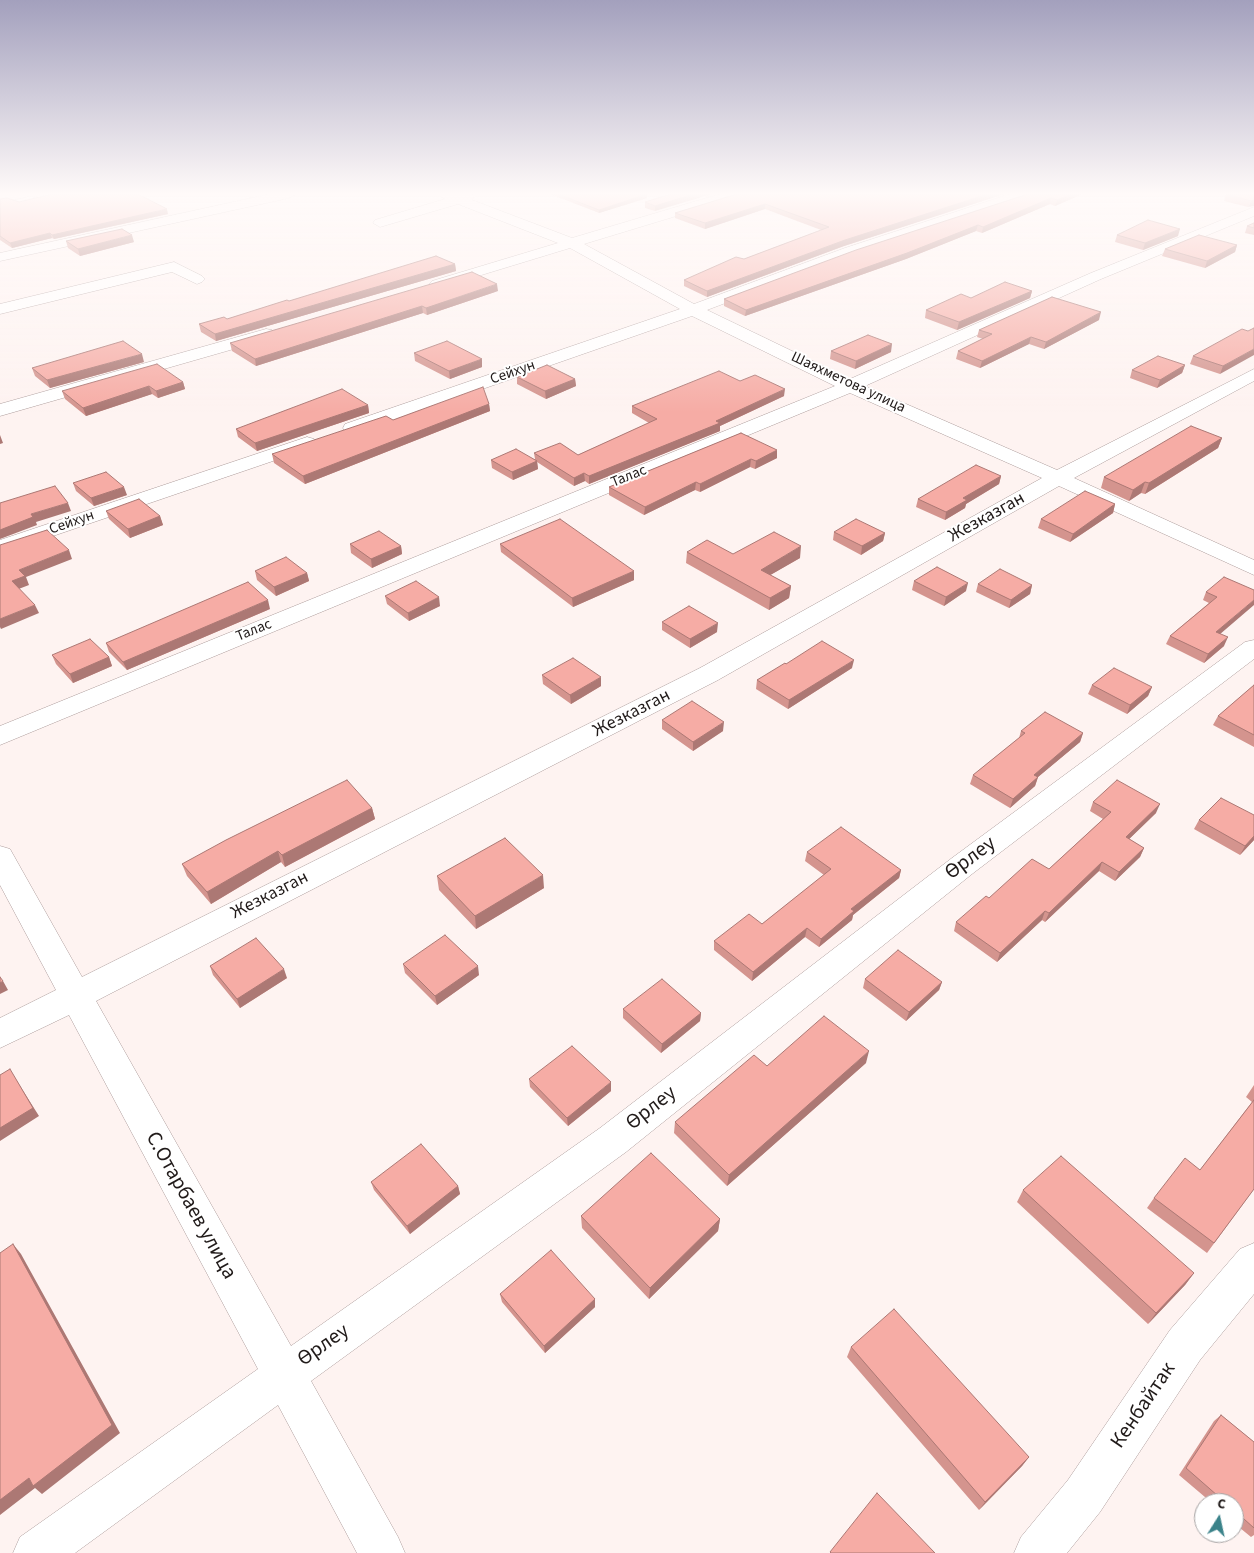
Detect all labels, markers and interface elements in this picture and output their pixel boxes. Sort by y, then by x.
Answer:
street label: Шаяхметова улица [788,349,908,417]
street label: Сейхун [488,357,538,389]
street label: Талас [609,462,649,492]
street label: Жезказган [945,488,1029,548]
street label: Сейхун [47,507,97,539]
street label: Талас [234,616,274,646]
street label: Жезказган [590,685,674,743]
street label: Өрлеу [941,832,1001,886]
street label: Жезказган [228,867,312,925]
street label: Өрлеу [622,1081,682,1137]
street label: С.Отарбаев улица [139,1128,241,1284]
street label: Өрлеу [293,1319,355,1373]
street label: Кенбайтак [1106,1358,1182,1454]
north arrow [1194,1493,1244,1543]
text: С [1216,1494,1227,1515]

